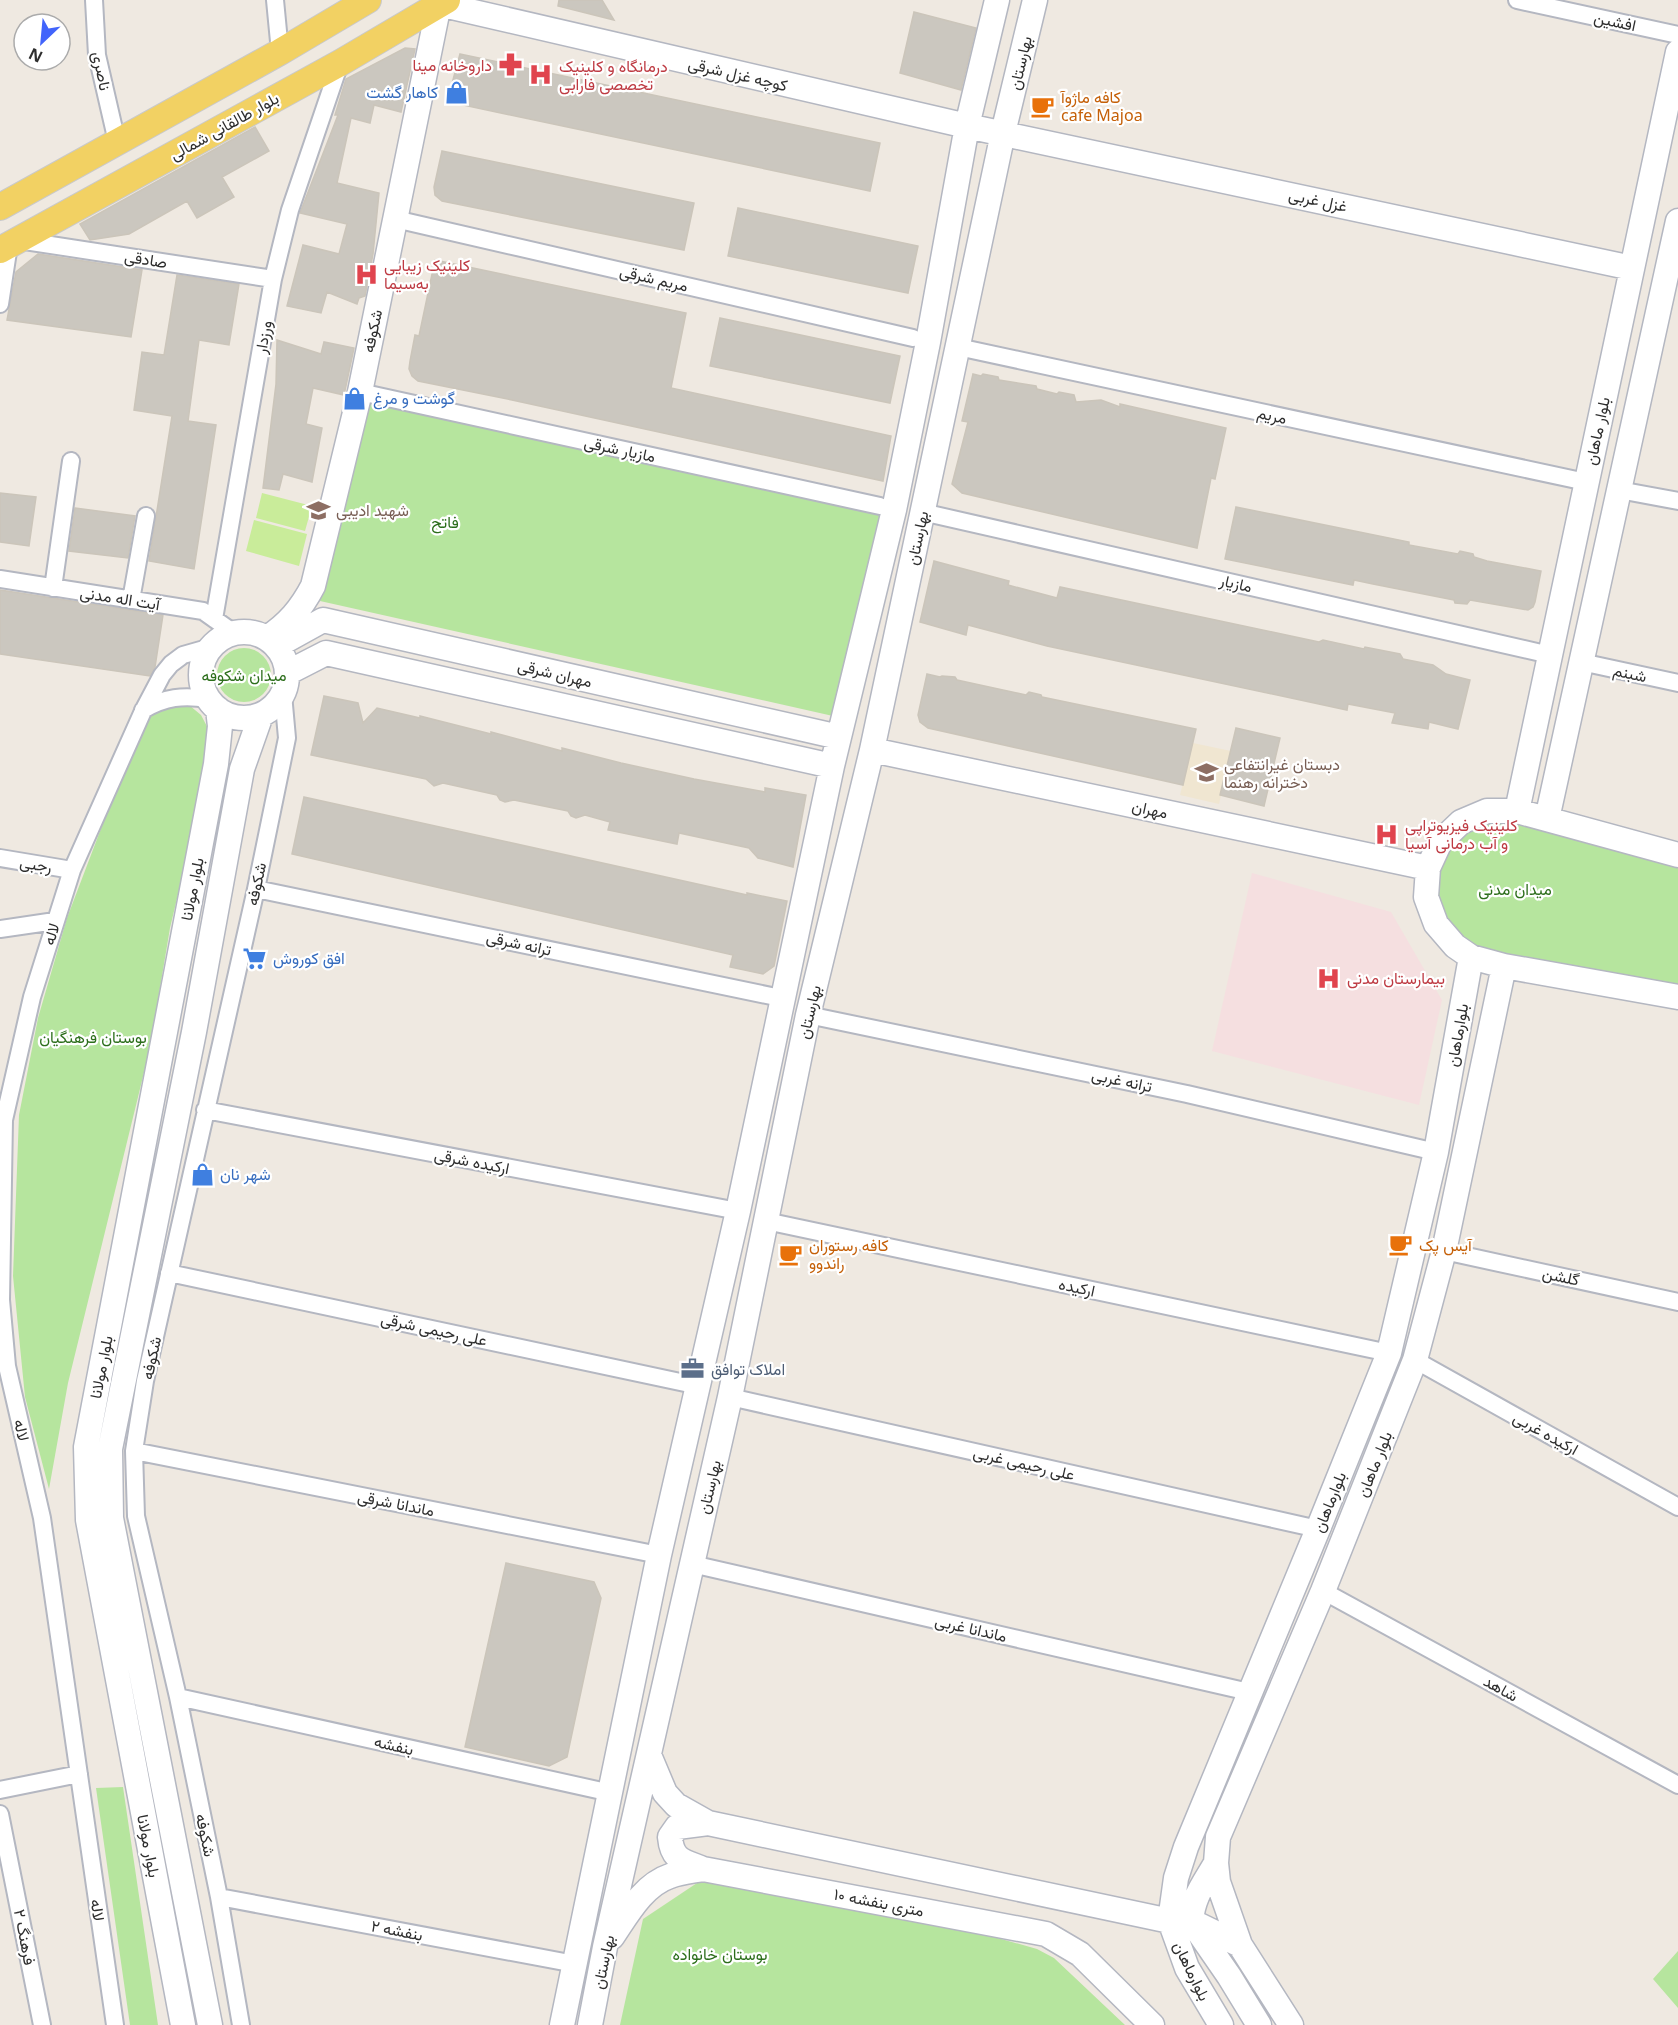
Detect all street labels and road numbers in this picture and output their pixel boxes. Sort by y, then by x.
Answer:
street label: افشین [1592,6,1638,36]
street label: بهارستان [1003,34,1037,92]
street label: ناصری [87,49,117,93]
street label: کوچه غزل شرقی [686,52,790,97]
street label: بلوار طالقانی شمالی [165,87,283,165]
street label: غزل غربی [1287,183,1349,217]
street label: صادقی [123,245,169,273]
street label: مریم شرقی [618,259,690,297]
street label: شکوفه [357,307,387,355]
street label: ورزدار [249,319,277,356]
street label: بلوار ماهان [1579,395,1615,467]
street label: مریم [1255,401,1289,429]
street label: مازیار شرقی [582,431,658,467]
street label: بهارستان [901,509,933,567]
street label: مازیار [1217,568,1254,597]
street label: آیت اله مدنی [79,581,163,615]
street label: مهران شرقی [516,654,594,692]
street label: شبنم [1611,659,1649,687]
street label: مهران [1130,794,1170,824]
street label: رجبی [18,850,54,878]
street label: بلوار مولانا [175,856,209,922]
street label: شکوفه [241,860,271,908]
street label: لاله [37,920,65,948]
street label: ترانه شرقی [484,925,554,961]
street label: بهارستان [792,983,826,1041]
street label: بلوارماهان [1441,1002,1473,1068]
street label: ترانه غربی [1090,1063,1154,1097]
street label: ارکیده شرقی [433,1143,511,1179]
street label: گلشن [1541,1261,1581,1291]
street label: ارکیده [1057,1272,1097,1302]
street label: علی رحیمی شرقی [379,1307,489,1351]
street label: بلوار مولانا [84,1334,118,1400]
street label: شکوفه [136,1334,166,1382]
street label: ارکیده غربی [1509,1406,1583,1460]
street label: لاله [9,1417,35,1443]
street label: بلوار ماهان [1351,1428,1397,1500]
street label: علی رحیمی غربی [971,1441,1077,1485]
street label: بهارستان [692,1458,726,1516]
street label: بلوارماهان [1307,1468,1351,1536]
street label: ماندانا شرقی [356,1485,436,1521]
street label: ماندانا غربی [933,1609,1009,1647]
street label: شاهد [1480,1670,1522,1706]
street label: بنفشه [372,1730,416,1760]
street label: شکوفه [191,1811,221,1859]
street label: بلوار مولانا [132,1813,166,1879]
street label: ۱۰ متری بنفشه [832,1882,926,1922]
street label: لاله [86,1898,110,1922]
street label: فرهنگ ۲ [9,1907,41,1967]
street label: بنفشه ۲ [369,1914,425,1946]
street label: بهارستان [587,1933,619,1991]
street label: بلوارماهان [1168,1938,1216,2004]

